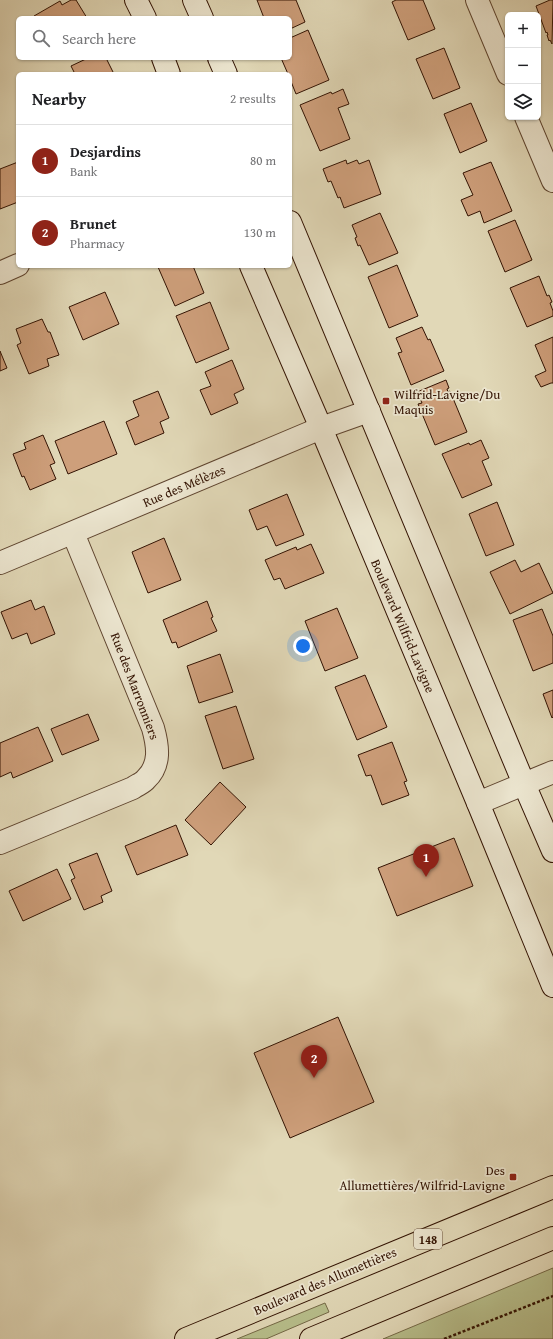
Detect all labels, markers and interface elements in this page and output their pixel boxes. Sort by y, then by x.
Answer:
map controls [505,12,541,120]
button: + [505,12,541,48]
search box [16,16,292,60]
icon: search [30,27,52,49]
text: Search here [62,28,136,49]
button: − [505,48,541,84]
button: layers [505,84,541,120]
text: Nearby [32,86,86,111]
text: 2 results [230,89,276,108]
text: Desjardins [70,141,141,162]
text: 1 [42,151,48,170]
text: 80 m [250,151,276,170]
text: Bank [70,162,97,181]
text: Brunet [70,213,117,234]
text: 2 [42,223,48,242]
text: 130 m [244,223,276,242]
text: Pharmacy [70,234,125,253]
place label: Wilfrid-Lavigne/Du Maquis [394,385,500,419]
marker: Wilfrid-Lavigne/Du Maquis [381,396,391,406]
street label: Rue des Mélèzes [140,460,228,512]
street label: Boulevard Wilfrid-Lavigne [366,556,440,696]
street label: Rue des Marronniers [106,630,164,742]
your location [293,636,313,656]
pin: 1 [413,844,439,877]
pin: 2 [301,1045,327,1078]
place label: Des Allumettières/Wilfrid-Lavigne [339,1161,505,1195]
marker: Des Allumettières/Wilfrid-Lavigne [508,1172,518,1182]
road number: 148 [414,1229,442,1249]
street label: Boulevard des Allumettières [251,1242,399,1320]

